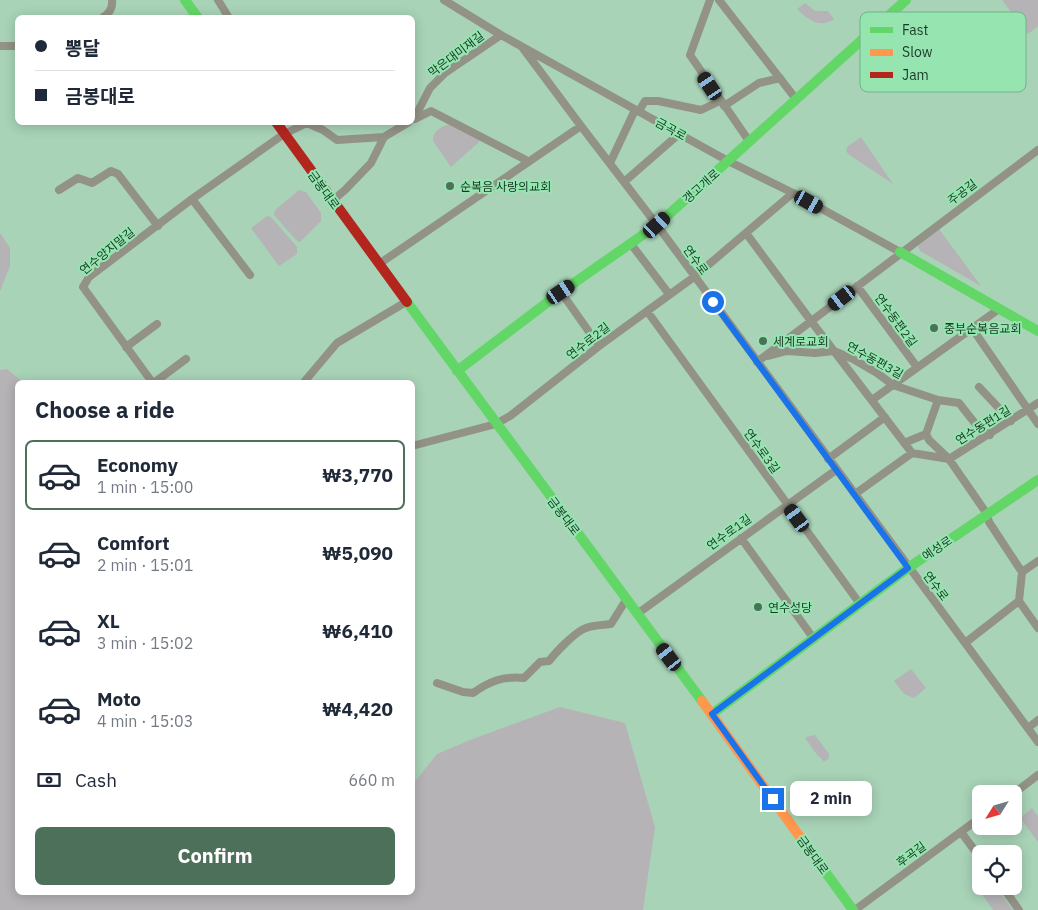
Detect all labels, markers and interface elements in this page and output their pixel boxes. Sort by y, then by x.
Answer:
legend [860,12,1026,92]
text: Fast [902,21,928,39]
street label: 막은대미재길 [425,28,487,80]
text: 뽕달 [65,36,100,60]
text: Slow [902,43,933,61]
text: Jam [902,66,929,84]
car [695,69,724,103]
text: 금봉대로 [65,84,135,108]
street label: 금곡로 [653,114,689,144]
street label: 갱고개로 [680,166,722,206]
street label: 금봉대로 [305,168,343,212]
street label: 주공길 [944,176,980,208]
place label: 순복음 사랑의교회 [460,179,551,194]
marker: 순복음 사랑의교회 [444,180,456,192]
car [792,188,825,216]
car [640,209,673,241]
street label: 연수양지말길 [77,224,137,278]
street label: 연수로 [680,242,712,278]
car [544,277,577,307]
car [825,283,858,313]
street label: 연수동편2길 [872,290,920,350]
route start [702,291,724,313]
street label: 연수로2길 [563,319,613,363]
place label: 중부순복음교회 [944,321,1021,336]
marker: 중부순복음교회 [928,322,940,334]
place label: 세계로교회 [773,334,828,349]
marker: 세계로교회 [757,335,769,347]
street label: 연수동편3길 [844,338,906,382]
text: Choose a ride [35,395,175,424]
street label: 연수동편1길 [953,402,1013,448]
street label: 연수로3길 [741,426,783,476]
icon: car [37,453,82,498]
text: Economy [97,453,178,477]
text: ₩3,770 [322,463,393,487]
text: 1 min · 15:00 [97,477,193,497]
street label: 금봉대로 [545,494,583,538]
car [782,501,811,535]
street label: 연수로1길 [704,511,754,553]
icon: car [37,531,82,576]
text: Comfort [97,531,170,555]
street label: 예성로 [919,533,955,563]
text: ₩5,090 [322,541,393,565]
text: 2 min · 15:01 [97,555,193,575]
street label: 연수로 [920,568,952,604]
place label: 연수성당 [768,600,812,615]
marker: 연수성당 [752,601,764,613]
icon: car [37,609,82,654]
text: XL [97,609,120,633]
text: ₩6,410 [322,619,393,643]
text: 3 min · 15:02 [97,633,193,653]
car [653,641,684,673]
icon: car [37,687,82,732]
text: Moto [97,687,141,711]
text: ₩4,420 [322,697,393,721]
text: 4 min · 15:03 [97,711,193,731]
icon: cash [35,766,63,794]
text: Cash [75,768,117,792]
text: 660 m [348,770,395,790]
callout: 2 min [790,782,873,816]
north arrow [972,785,1022,835]
map controls [972,785,1022,895]
route end [762,788,784,810]
text: 2 min [810,788,852,808]
button: Confirm [35,827,395,885]
street label: 금봉대로 [794,833,832,877]
street label: 후곡길 [893,838,929,870]
button: locate [972,845,1022,895]

